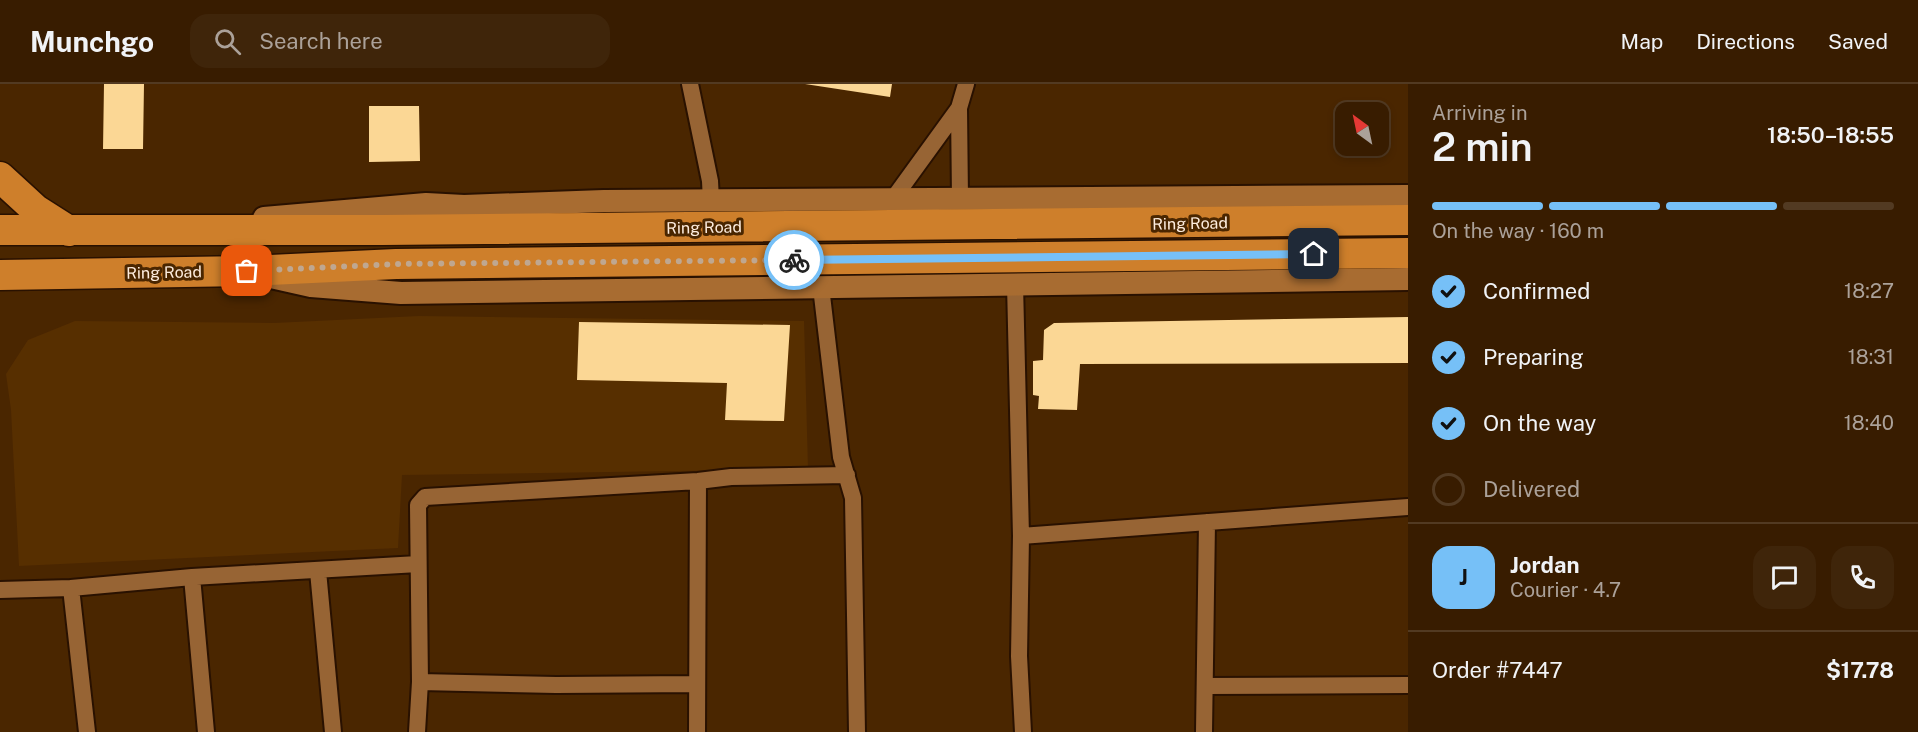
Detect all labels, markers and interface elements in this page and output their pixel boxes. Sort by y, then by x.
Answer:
search box [190,14,610,68]
text: Munchgo [30,25,154,58]
icon: search [211,25,244,58]
text: Search here [259,28,383,54]
text: Map [1621,29,1663,54]
text: Directions [1696,29,1795,54]
text: Saved [1828,29,1888,54]
text: Arriving in [1432,101,1527,125]
north arrow [1335,102,1389,156]
map controls [1335,102,1389,156]
text: 18:50–18:55 [1767,122,1894,148]
text: 2 min [1432,124,1533,170]
street label: Ring Road [1152,213,1228,234]
street label: Ring Road [666,217,742,238]
text: On the way · 160 m [1432,219,1604,243]
pin [1288,228,1339,279]
courier [764,230,824,290]
icon: home [1297,237,1330,270]
icon: bike [778,244,811,277]
pin [221,245,272,296]
icon: bag [230,254,263,287]
street label: Ring Road [126,262,202,283]
icon: check [1432,275,1465,308]
text: Confirmed [1483,278,1590,304]
text: 18:27 [1844,279,1894,303]
icon: check [1432,341,1465,374]
text: Preparing [1483,344,1584,370]
text: 18:31 [1848,345,1894,369]
icon: check [1432,407,1465,440]
text: On the way [1483,410,1596,436]
text: 18:40 [1844,411,1894,435]
text: Delivered [1483,476,1580,502]
button: chat [1753,546,1816,609]
button: phone [1831,546,1894,609]
text: Jordan [1510,552,1579,578]
text: J [1459,564,1468,590]
text: Courier · 4.7 [1510,578,1621,602]
text: Order #7447 [1432,657,1563,683]
text: $17.78 [1826,657,1894,683]

